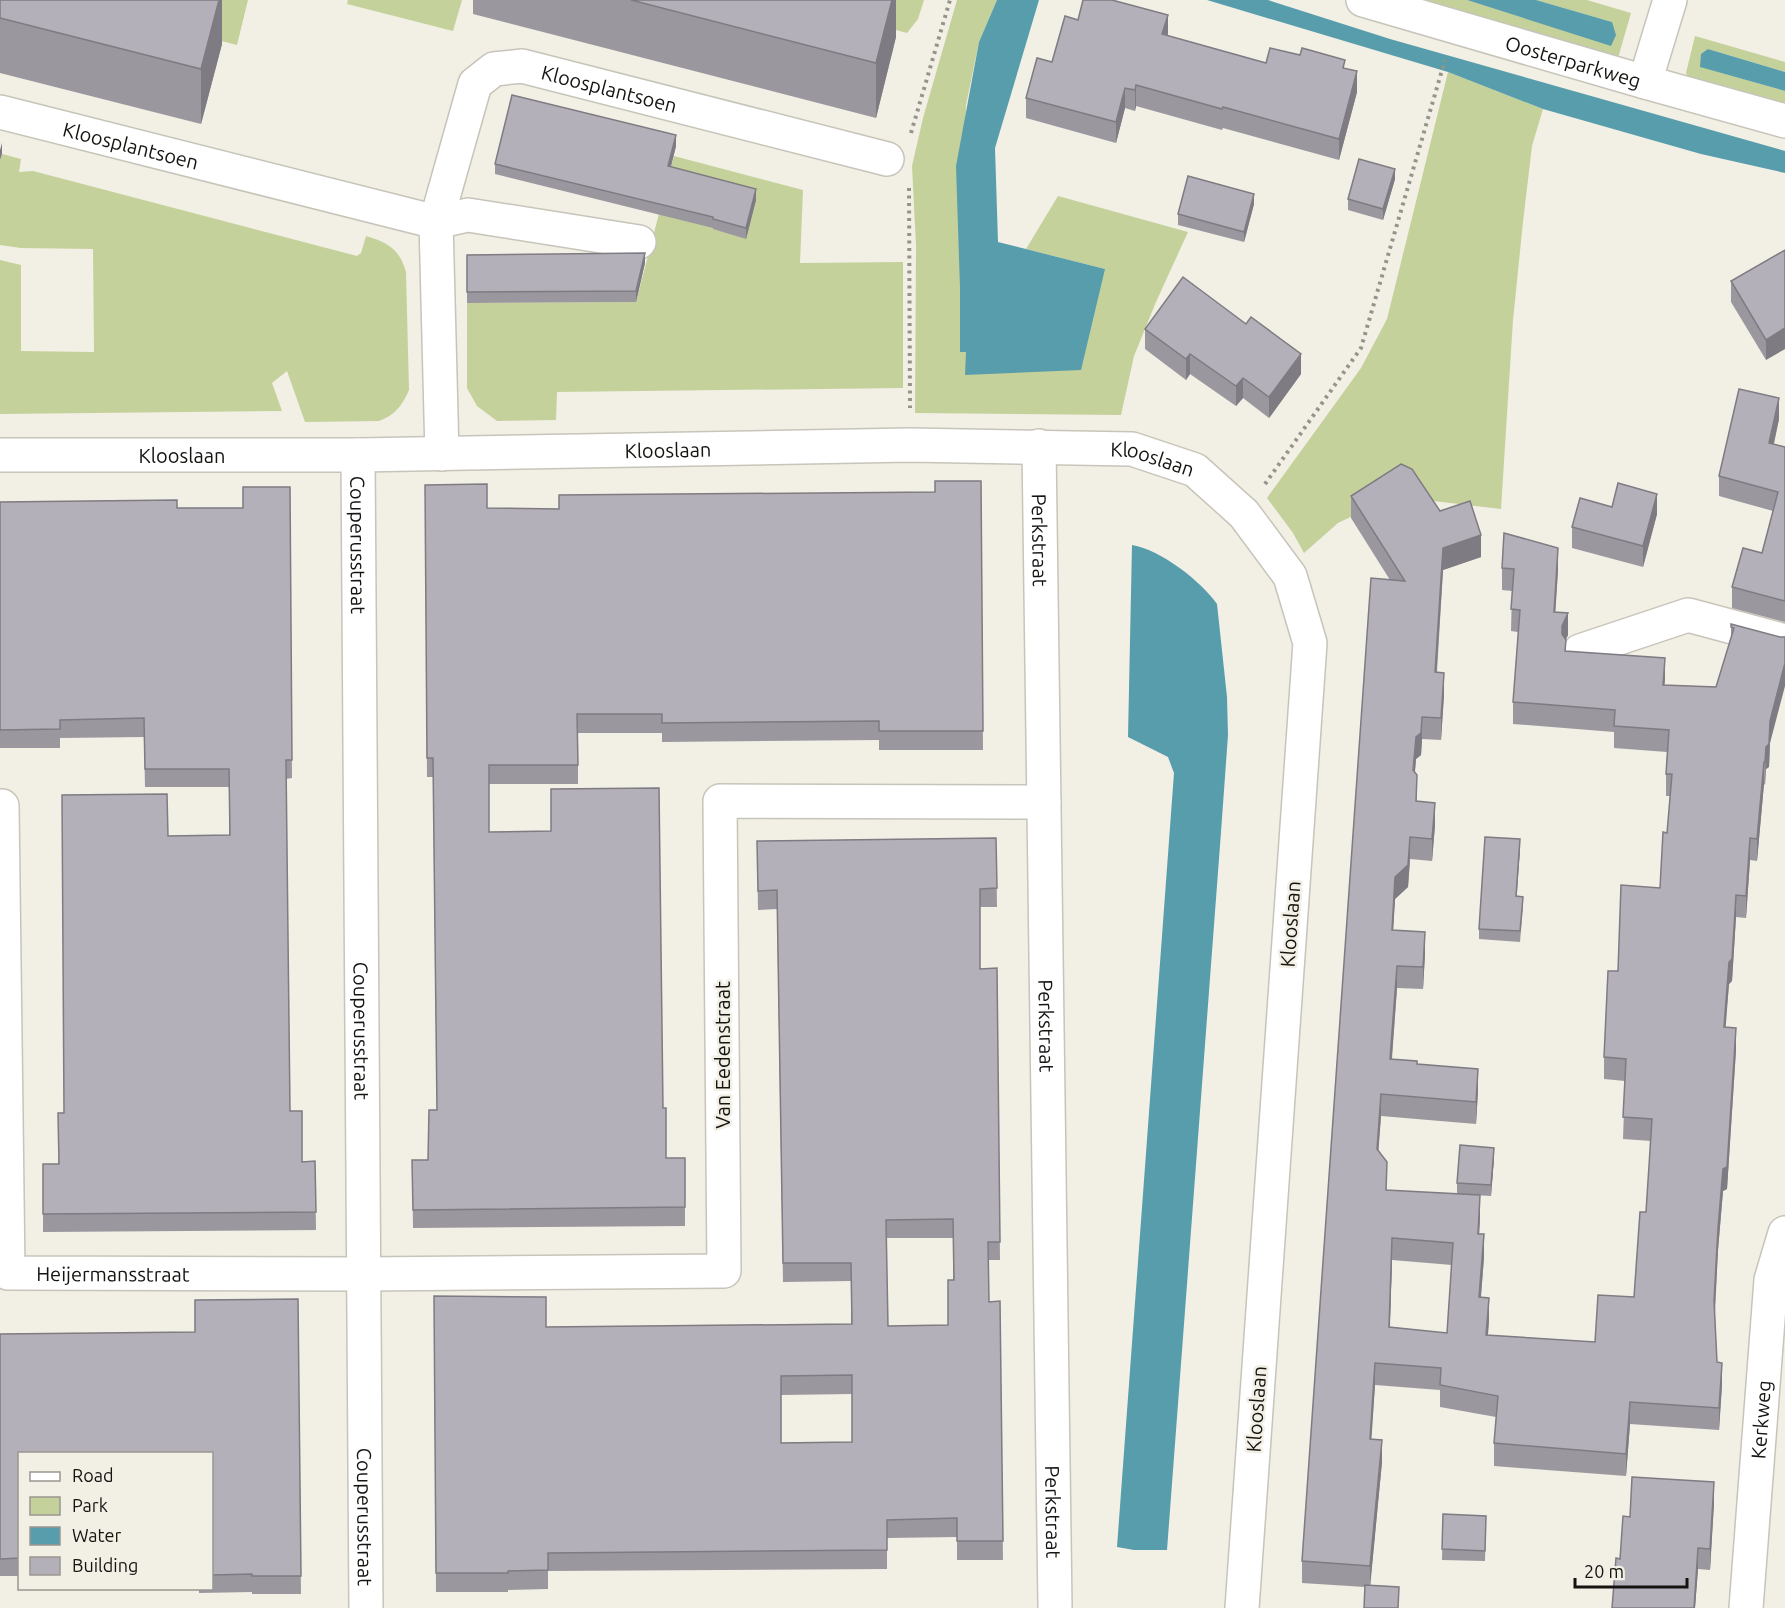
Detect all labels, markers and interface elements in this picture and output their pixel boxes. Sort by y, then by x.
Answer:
street label: Oosterparkweg [1503,31,1644,92]
street label: Kloosplantsoen [539,60,680,117]
street label: Kloosplantsoen [61,117,201,173]
street label: Klooslaan [624,437,712,462]
street label: Klooslaan [1110,437,1198,481]
street label: Klooslaan [139,444,225,467]
street label: Couperusstraat [347,476,371,614]
street label: Perkstraat [1028,493,1052,587]
street label: Klooslaan [1276,880,1304,968]
street label: Couperusstraat [350,962,374,1100]
street label: Perkstraat [1035,979,1059,1073]
street label: Van Eedenstraat [711,981,734,1129]
street label: Heijermansstraat [36,1262,190,1285]
street label: Klooslaan [1242,1365,1270,1453]
street label: Kerkweg [1746,1379,1775,1460]
street label: Couperusstraat [353,1448,377,1586]
legend [18,1452,213,1590]
text: Road [72,1465,114,1485]
street label: Perkstraat [1042,1465,1066,1559]
text: Park [72,1495,108,1515]
text: Water [72,1525,122,1545]
scale bar [1575,1551,1688,1589]
text: Building [72,1555,138,1575]
text: 20 m [1584,1561,1624,1581]

